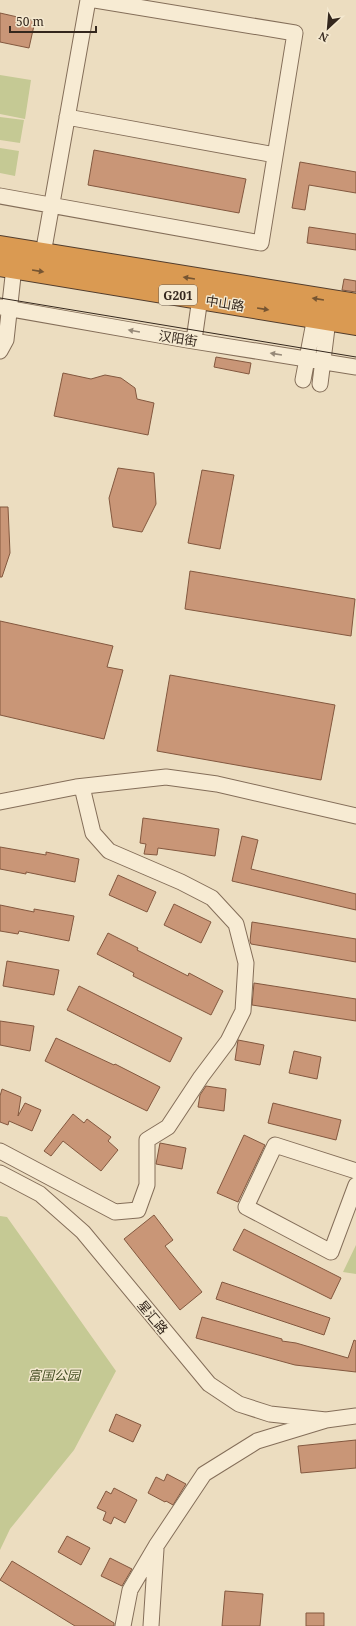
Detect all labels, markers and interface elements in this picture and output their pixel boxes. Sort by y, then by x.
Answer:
scale bar [10,8,96,34]
north arrow [308,8,348,48]
text: 50 m [16,13,44,30]
text: N [316,29,331,46]
one-way arrow [32,269,45,275]
one-way arrow [183,275,195,281]
road number: G201 [159,285,197,305]
street label: 中山路 [204,291,246,315]
one-way arrow [311,295,324,301]
one-way arrow [257,306,269,312]
street label: 汉阳街 [157,326,199,350]
one-way arrow [128,328,140,334]
one-way arrow [270,351,282,357]
street label: 星汇路 [134,1296,172,1338]
park label: 富国公园 [28,1366,82,1384]

